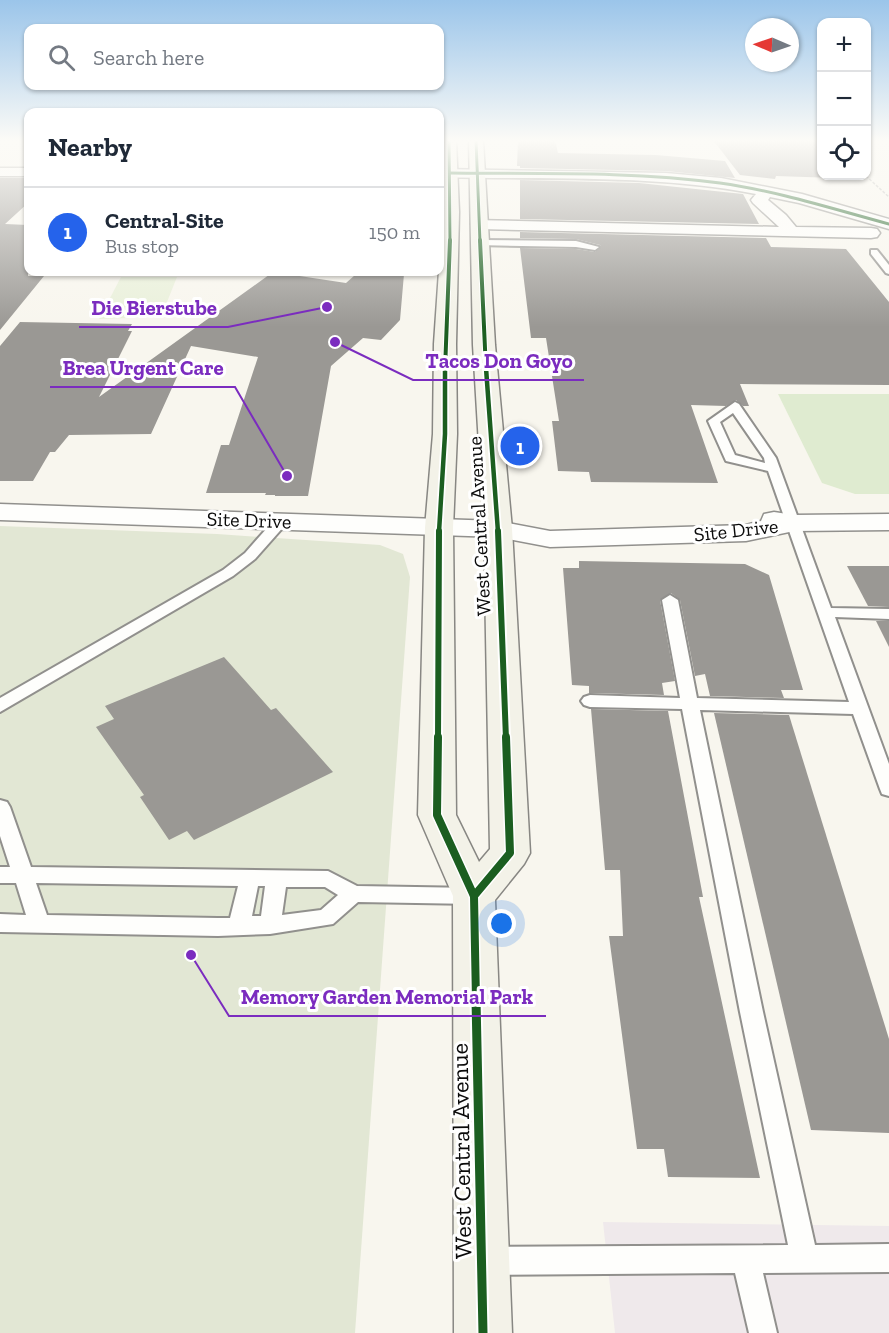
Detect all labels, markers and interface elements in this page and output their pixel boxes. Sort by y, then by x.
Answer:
north arrow [745,18,799,72]
map controls [817,18,871,180]
button: + [817,18,871,72]
search box [24,24,444,90]
icon: search [45,41,78,74]
text: Search here [93,44,204,71]
button: − [817,72,871,126]
button: locate [817,126,871,180]
text: Nearby [48,131,132,163]
text: Central-Site [105,207,224,234]
text: 1 [63,220,72,244]
text: 150 m [369,220,420,244]
text: Bus stop [105,234,179,258]
callout: Die Bierstube [79,288,228,327]
text: Die Bierstube [91,295,217,320]
callout: Tacos Don Goyo [413,341,584,380]
callout: Brea Urgent Care [50,348,235,387]
text: Tacos Don Goyo [425,348,573,373]
text: Brea Urgent Care [62,355,224,380]
pin: 1 [500,424,540,468]
street label: West Central Avenue [462,436,496,616]
street label: Site Drive [206,507,292,533]
street label: Site Drive [693,514,779,546]
your location [487,909,516,938]
callout: Memory Garden Memorial Park [229,977,546,1016]
text: Memory Garden Memorial Park [241,984,534,1009]
street label: West Central Avenue [445,1043,477,1259]

